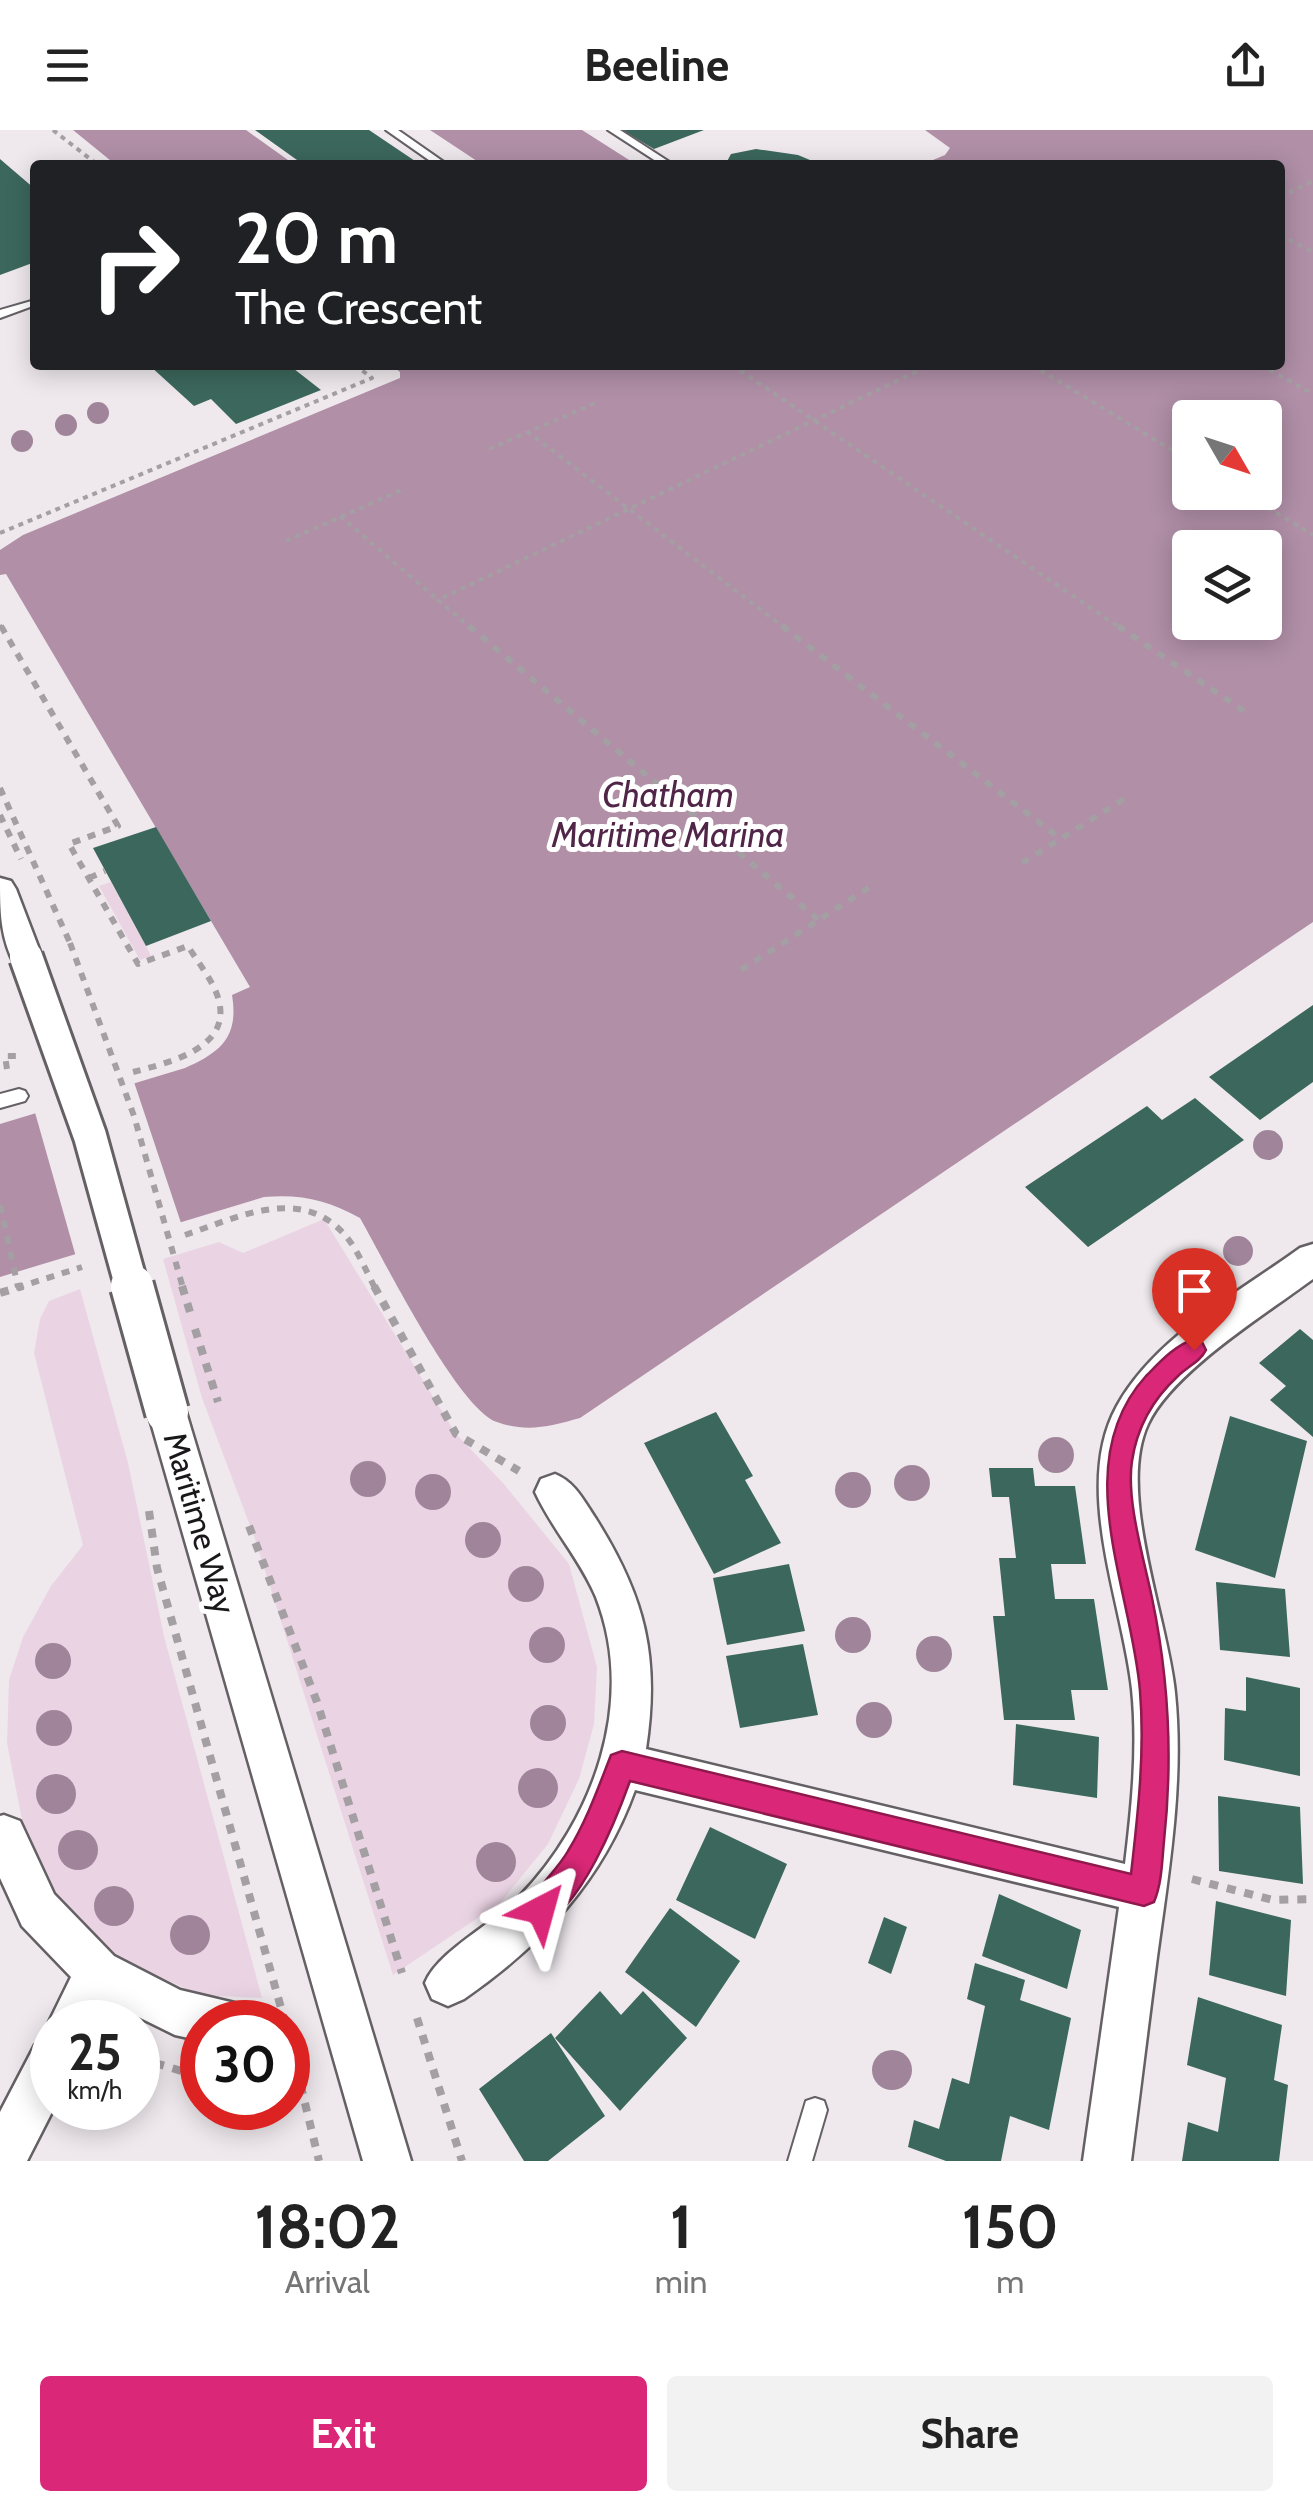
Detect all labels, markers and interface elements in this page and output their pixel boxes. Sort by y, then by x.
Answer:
icon: menu [40,38,95,93]
text: Beeline [584,38,729,92]
icon: share [1218,38,1273,93]
text: 20 m [235,195,398,281]
icon: right [70,200,200,330]
text: The Crescent [235,281,482,335]
north arrow [1172,400,1282,510]
map controls [1172,400,1282,640]
button: layers [1172,530,1282,640]
water label: Chatham Maritime Marina [551,773,784,856]
pin [1152,1248,1237,1351]
icon: arrive [1167,1263,1222,1318]
street label: Maritime Way [155,1428,245,1618]
position arrow [489,1858,593,1962]
speed limit sign: 30 [180,2000,310,2130]
text: 25 [68,2022,122,2083]
text: km/h [68,2075,122,2105]
text: 18:02 [254,2190,400,2263]
text: 1 [670,2190,692,2263]
text: 150 [962,2190,1059,2263]
text: Arrival [285,2262,370,2301]
text: min [655,2262,707,2301]
text: m [996,2262,1024,2301]
button: Exit [40,2376,647,2491]
button: Share [667,2376,1273,2491]

